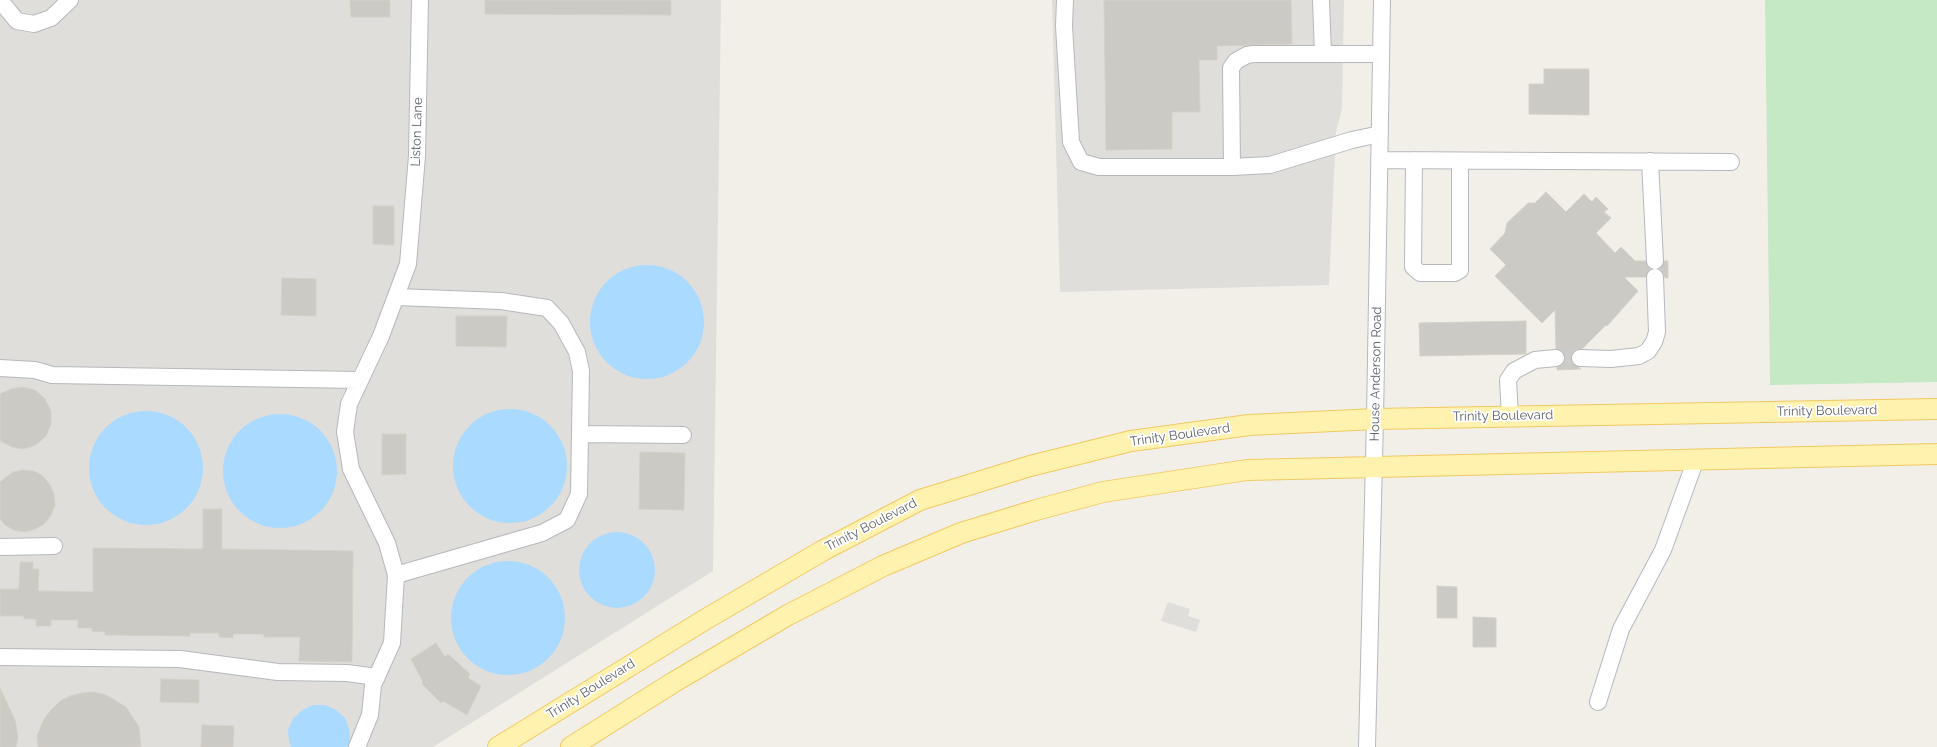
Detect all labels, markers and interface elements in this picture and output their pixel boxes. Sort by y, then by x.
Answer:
street label: Liston Lane [408,97,426,167]
street label: House Anderson Road [1367,306,1385,442]
street label: Trinity Boulevard [1777,402,1877,420]
street label: Trinity Boulevard [1453,407,1553,425]
street label: Trinity Boulevard [1129,420,1231,450]
street label: Trinity Boulevard [823,495,919,555]
street label: Trinity Boulevard [544,656,638,722]

